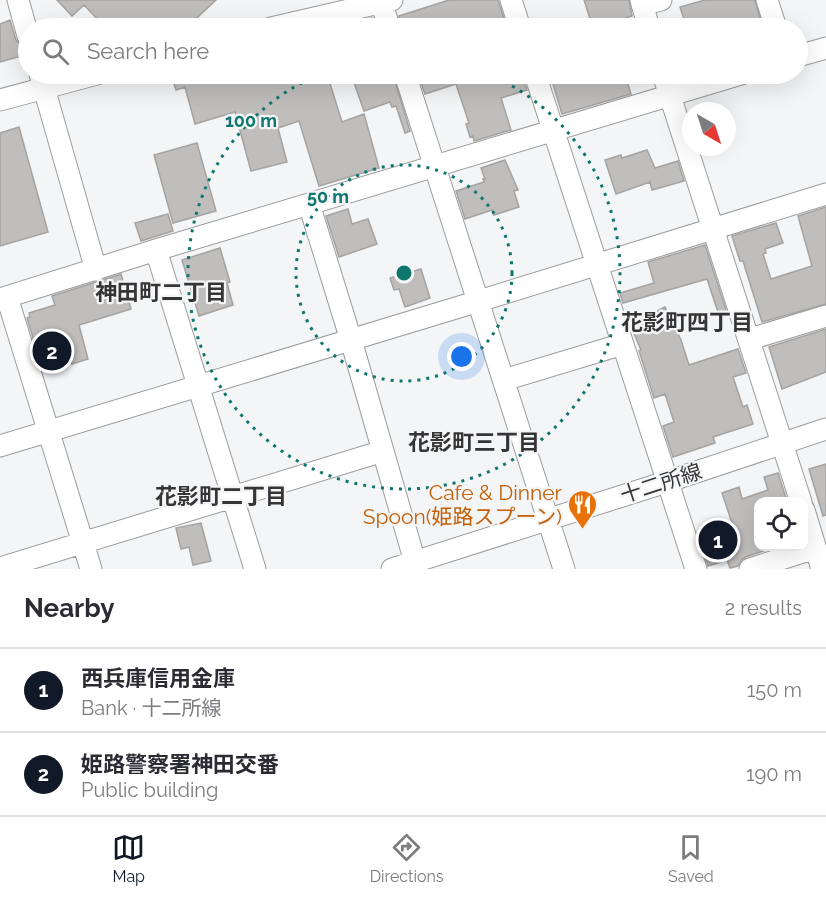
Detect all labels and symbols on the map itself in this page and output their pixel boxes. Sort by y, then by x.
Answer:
north arrow [682,102,736,156]
text: 100 m [225,110,277,131]
text: 50 m [307,186,349,207]
centre of rings [394,263,414,283]
district label: 神田町二丁目 [95,279,227,305]
district label: 花影町四丁目 [621,309,753,335]
pin: 2 [32,328,72,374]
your location [447,342,476,371]
district label: 花影町三丁目 [408,429,540,455]
street label: 十二所線 [617,458,705,508]
place label: Cafe & Dinner Spoon(姫路スプーン) [363,480,563,529]
district label: 花影町二丁目 [155,483,287,509]
restaurant icon: Cafe & Dinner Spoon(姫路スプーン) [567,488,599,530]
pin: 1 [698,518,738,562]

